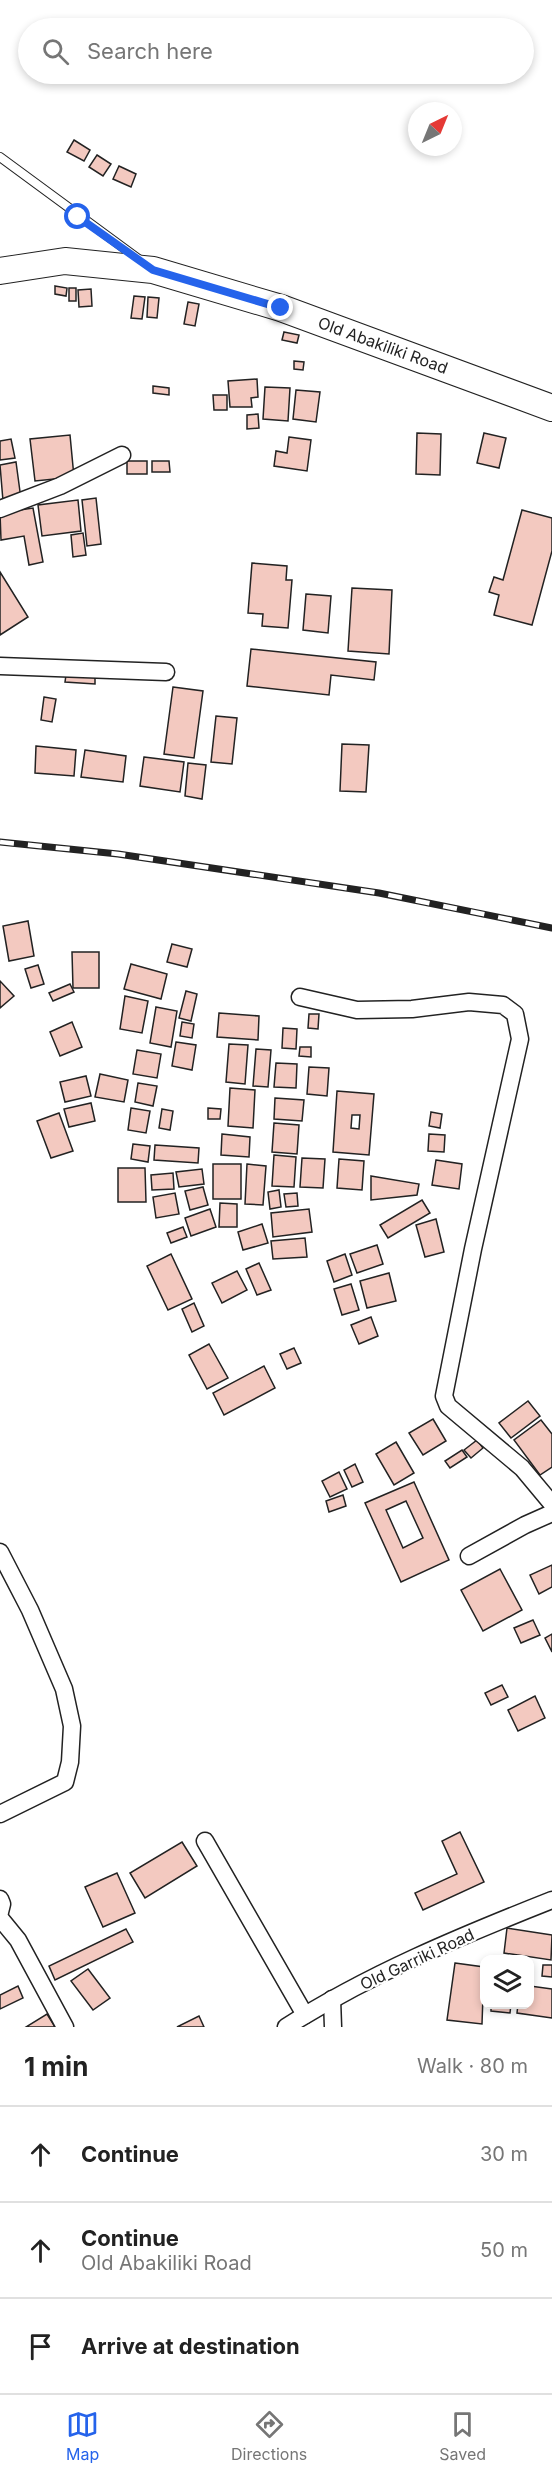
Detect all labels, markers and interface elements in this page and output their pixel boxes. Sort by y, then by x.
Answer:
search box [18,18,534,84]
icon: search [39,35,72,68]
text: Search here [87,38,213,64]
north arrow [408,102,462,156]
route start [64,203,90,229]
route end [267,294,293,320]
street label: Old Abakiliki Road [315,312,451,378]
street label: Old Garriki Road [357,1924,477,1994]
map controls [480,1955,534,2009]
button: layers [480,1955,534,2009]
text: 1 min [24,2051,88,2082]
text: Walk · 80 m [417,2054,528,2078]
icon: ahead [24,2138,57,2171]
text: Continue [81,2141,179,2167]
text: 30 m [480,2142,528,2166]
text: Continue [81,2225,179,2251]
icon: ahead [24,2234,57,2267]
text: 50 m [480,2238,528,2262]
text: Old Abakiliki Road [81,2251,252,2275]
icon: arrive [24,2330,57,2363]
text: Arrive at destination [81,2333,300,2359]
tab: Map [66,2408,99,2464]
tab: Directions [231,2408,307,2464]
tab: Saved [439,2408,486,2464]

